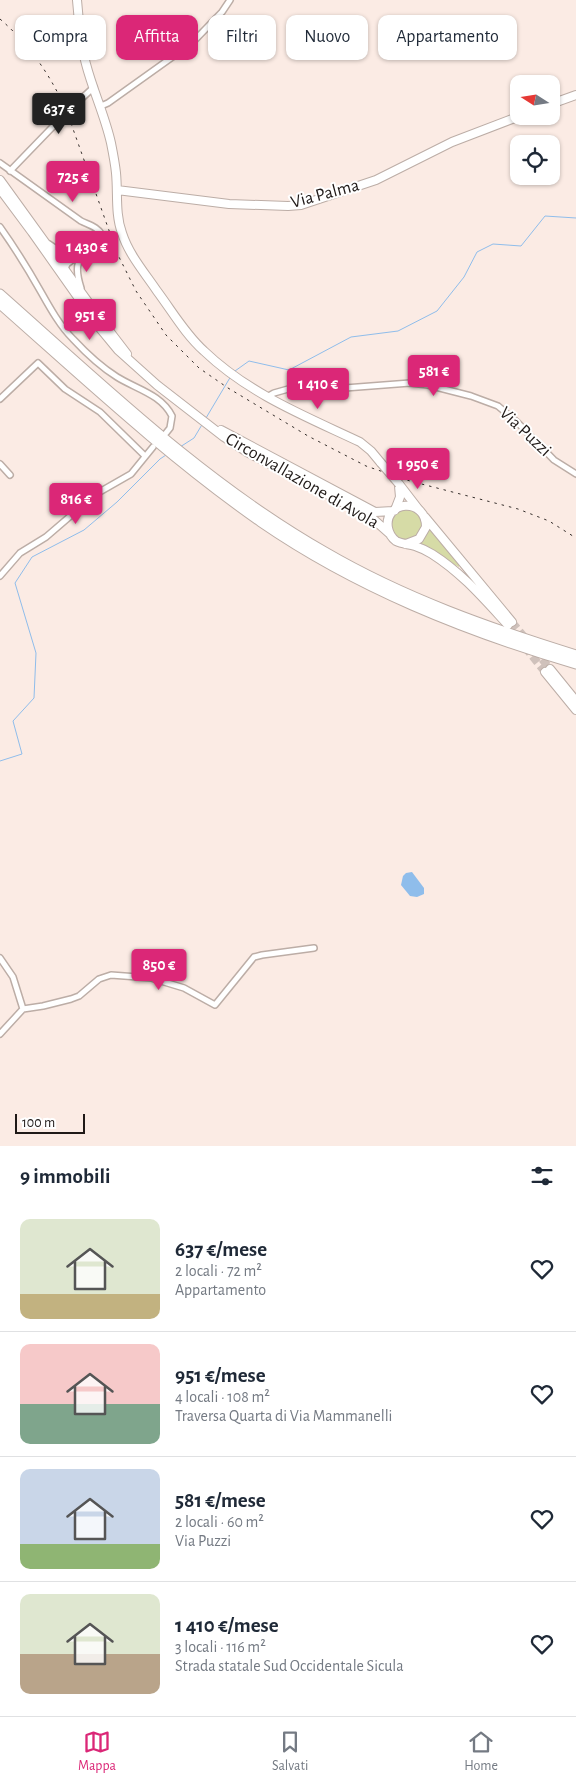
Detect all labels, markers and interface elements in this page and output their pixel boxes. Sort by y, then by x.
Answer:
chip: Compra [15,15,106,60]
chip: Affitta [116,15,198,60]
chip: Filtri [208,15,276,60]
chip: Nuovo [286,15,368,60]
chip: Appartamento [378,15,517,60]
north arrow [510,75,560,125]
map controls [510,75,560,185]
pin: 637 € [24,92,94,135]
text: 637 € [43,101,75,117]
button: locate [510,135,560,185]
pin: 725 € [38,160,108,203]
text: 725 € [57,169,89,185]
street label: Via Palma [289,176,361,212]
pin: 1 430 € [41,230,133,273]
text: 1 430 € [66,239,108,255]
pin: 951 € [55,298,125,341]
text: 951 € [75,307,105,323]
pin: 581 € [399,354,469,397]
text: 581 € [419,363,449,379]
pin: 1 410 € [272,368,364,410]
text: 1 410 € [298,376,338,392]
street label: Via Puzzi [496,404,554,460]
street label: Circonvallazione di Avola [222,430,382,532]
pin: 1 950 € [372,448,464,490]
text: 1 950 € [397,456,439,472]
pin: 816 € [41,482,111,525]
text: 816 € [60,491,92,507]
pin: 850 € [124,948,194,991]
text: 850 € [142,957,176,973]
scale bar [15,1111,85,1134]
text: 100 m [22,1116,55,1130]
icon: filters [528,1162,556,1190]
text: 9 immobili [20,1166,110,1187]
icon: home [60,1239,120,1299]
text: 637 €/mese [175,1239,267,1260]
icon: heart [528,1255,556,1283]
text: 2 locali · 72 m² [175,1263,262,1279]
text: Appartamento [175,1282,266,1298]
icon: home [60,1364,120,1424]
text: 951 €/mese [175,1365,266,1386]
icon: heart [528,1380,556,1408]
text: 4 locali · 108 m² [175,1389,270,1405]
text: Traversa Quarta di Via Mammanelli [175,1408,392,1424]
icon: home [60,1489,120,1549]
text: 581 €/mese [175,1490,266,1511]
icon: heart [528,1505,556,1533]
text: 2 locali · 60 m² [175,1514,264,1530]
text: Via Puzzi [175,1533,231,1549]
icon: home [60,1614,120,1674]
text: 1 410 €/mese [175,1615,279,1636]
icon: heart [528,1630,556,1658]
text: 3 locali · 116 m² [175,1639,266,1655]
text: Strada statale Sud Occidentale Sicula [175,1658,404,1674]
tab: Mappa [78,1728,116,1775]
tab: Salvati [272,1728,308,1775]
tab: Home [464,1728,498,1775]

